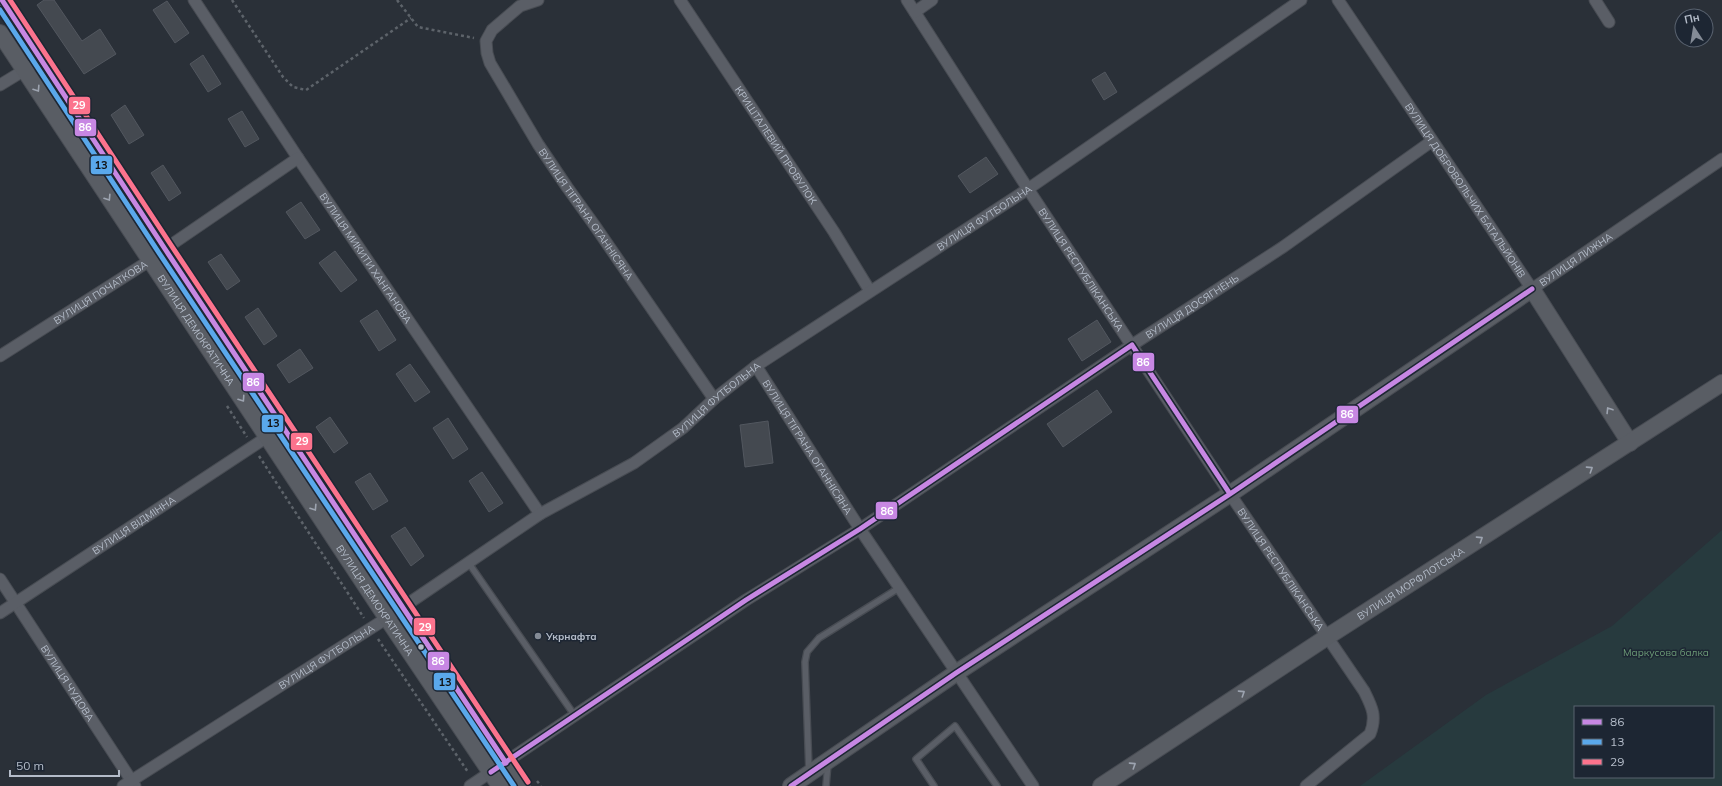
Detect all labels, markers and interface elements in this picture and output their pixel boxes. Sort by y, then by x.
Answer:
north arrow [1674,8,1714,48]
text: Пн [1683,10,1701,27]
street label: КРИШТАЛЕВИЙ ПРОВУЛОК [732,84,820,207]
one-way arrow [32,85,40,92]
line badge: 29 [68,96,91,115]
text: 29 [72,98,86,112]
street label: ВУЛИЦЯ ДОБРОВОЛЬЧИХ БАТАЛЬЙОНІВ [1402,100,1529,280]
line badge: 86 [74,118,97,137]
text: 86 [78,120,92,134]
street label: ВУЛИЦЯ ТІГРАНА ОГАННІСЯНА [536,146,637,283]
line badge: 13 [90,155,113,175]
text: 13 [94,158,108,172]
street label: ВУЛИЦЯ ФУТБОЛЬНА [934,182,1035,253]
street label: ВУЛИЦЯ МИКИТИ ХАНГАНОВА [317,190,415,326]
one-way arrow [103,194,111,201]
street label: ВУЛИЦЯ РЕСПУБЛІКАНСЬКА [1036,205,1127,334]
street label: ВУЛИЦЯ ЛИЖНА [1537,229,1615,289]
street label: ВУЛИЦЯ ПОЧАТКОВА [51,257,150,327]
street label: ВУЛИЦЯ ДОСЯГНЕНЬ [1143,271,1241,341]
street label: ВУЛИЦЯ ДЕМОКРАТИЧНА [155,272,238,388]
line badge: 86 [1132,352,1155,372]
text: 86 [1136,355,1150,369]
street label: ВУЛИЦЯ ФУТБОЛЬНА [670,358,763,440]
line badge: 86 [242,372,265,392]
text: 86 [246,375,260,389]
street label: ВУЛИЦЯ ТІГРАНА ОГАННІСЯНА [760,377,856,517]
one-way arrow [237,395,244,402]
line badge: 86 [1336,405,1359,424]
text: 86 [1340,407,1354,421]
one-way arrow [1606,407,1613,414]
line badge: 13 [261,414,284,433]
text: 13 [266,416,280,430]
line badge: 29 [290,432,313,451]
text: 29 [295,434,309,448]
one-way arrow [1585,466,1592,473]
street label: ВУЛИЦЯ ВІДМІННА [89,492,178,557]
line badge: 86 [875,501,898,520]
one-way arrow [309,504,317,511]
text: 86 [880,504,894,518]
street label: ВУЛИЦЯ РЕСПУБЛІКАНСЬКА [1235,505,1328,633]
one-way arrow [1476,536,1483,544]
street label: ВУЛИЦЯ ДЕМОКРАТИЧНА [334,542,417,658]
street label: ВУЛИЦЯ МОРФЛОТСЬКА [1354,544,1467,623]
line badge: 29 [413,617,436,636]
text: 29 [418,620,432,634]
street label: ВУЛИЦЯ ФУТБОЛЬНА [276,621,377,692]
place label: Укрнафта [545,630,597,643]
marker: Укрнафта [533,631,543,641]
street label: ВУЛИЦЯ ЧУДОВА [38,642,98,724]
unlabelled marker [416,642,426,652]
park label: Маркусова балка [1623,646,1709,659]
line badge: 86 [427,651,450,671]
text: 86 [431,654,445,668]
line badge: 13 [433,672,456,691]
text: 13 [438,675,452,689]
one-way arrow [1237,691,1244,698]
legend [1574,706,1714,778]
text: 86 [1610,714,1624,729]
text: 13 [1610,734,1624,749]
scale bar [10,752,119,778]
text: 29 [1610,754,1624,769]
text: 50 m [16,758,44,773]
one-way arrow [1129,762,1136,769]

